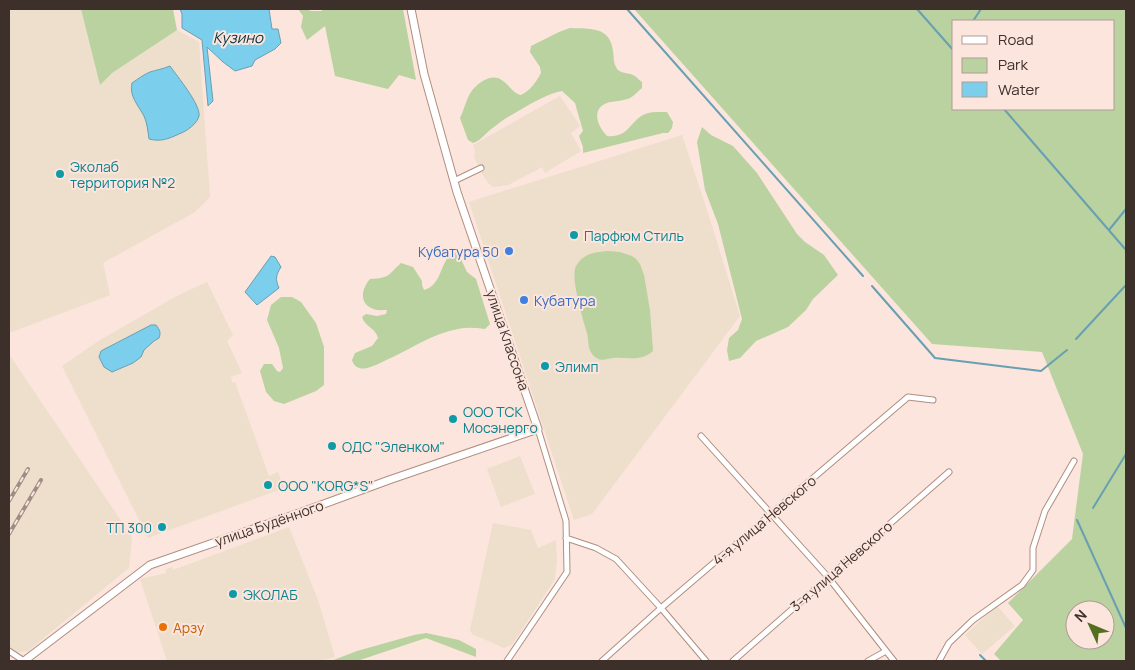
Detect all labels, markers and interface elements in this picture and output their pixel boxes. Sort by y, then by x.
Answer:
legend [952,20,1115,110]
water label: Кузино [213,27,264,48]
text: Road [998,29,1034,50]
text: Park [998,54,1028,75]
text: Water [998,79,1040,100]
place label: Эколаб территория №2 [70,157,175,192]
marker: Эколаб территория №2 [54,168,66,180]
place label: Парфюм Стиль [584,226,684,245]
marker: Парфюм Стиль [568,229,580,241]
place label: Кубатура 50 [418,242,499,261]
marker: Кубатура 50 [503,245,515,257]
street label: улица Классона [482,287,534,393]
place label: Кубатура [534,291,595,310]
marker: Кубатура [518,294,530,306]
place label: Элимп [555,357,599,376]
marker: Элимп [539,360,551,372]
place label: ООО ТСК Мосэнерго [463,402,538,437]
marker: ООО ТСК Мосэнерго [447,413,459,425]
place label: ОДС "Эленком" [342,437,445,456]
marker: ОДС "Эленком" [326,440,338,452]
street label: 4-я улица Невского [708,471,820,569]
place label: ООО "KORG*S" [278,476,374,495]
marker: ООО "KORG*S" [262,479,274,491]
street label: улица Будённого [212,495,326,551]
street label: 3-я улица Невского [786,516,896,616]
place label: ТП 300 [106,518,152,537]
marker: ТП 300 [156,521,168,533]
place label: ЭКОЛАБ [243,585,298,604]
marker: ЭКОЛАБ [227,588,239,600]
north arrow [1065,600,1115,650]
text: N [1070,605,1091,626]
place label: Арзу [173,618,205,637]
marker: Арзу [157,621,169,633]

